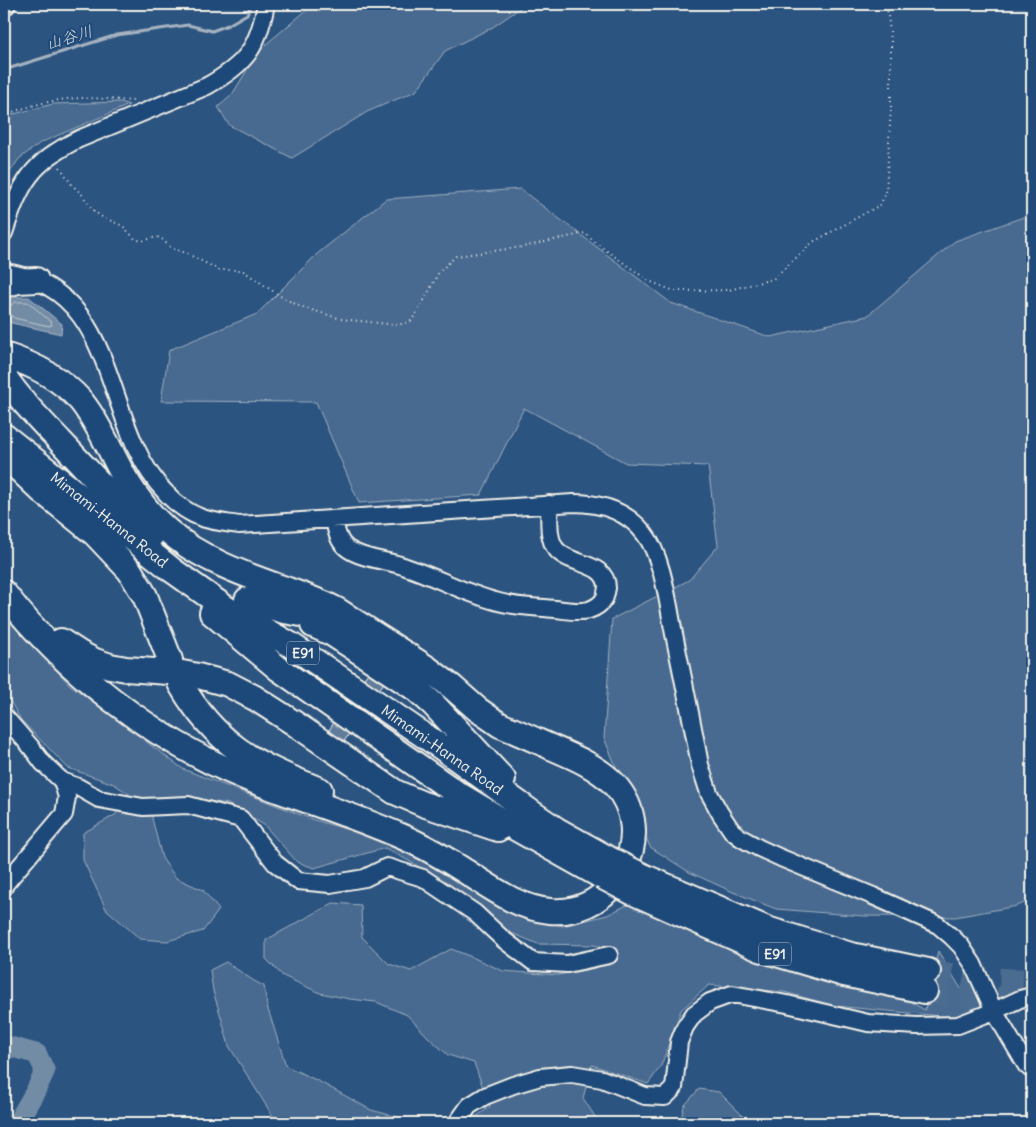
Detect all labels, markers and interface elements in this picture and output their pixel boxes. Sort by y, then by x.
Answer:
water label: 山谷川 [43,20,95,54]
street label: Mimami-Hanna Road [47,468,172,572]
road number: E91 [287,641,319,664]
street label: Mimami-Hanna Road [378,700,507,799]
road number: E91 [759,942,791,966]

